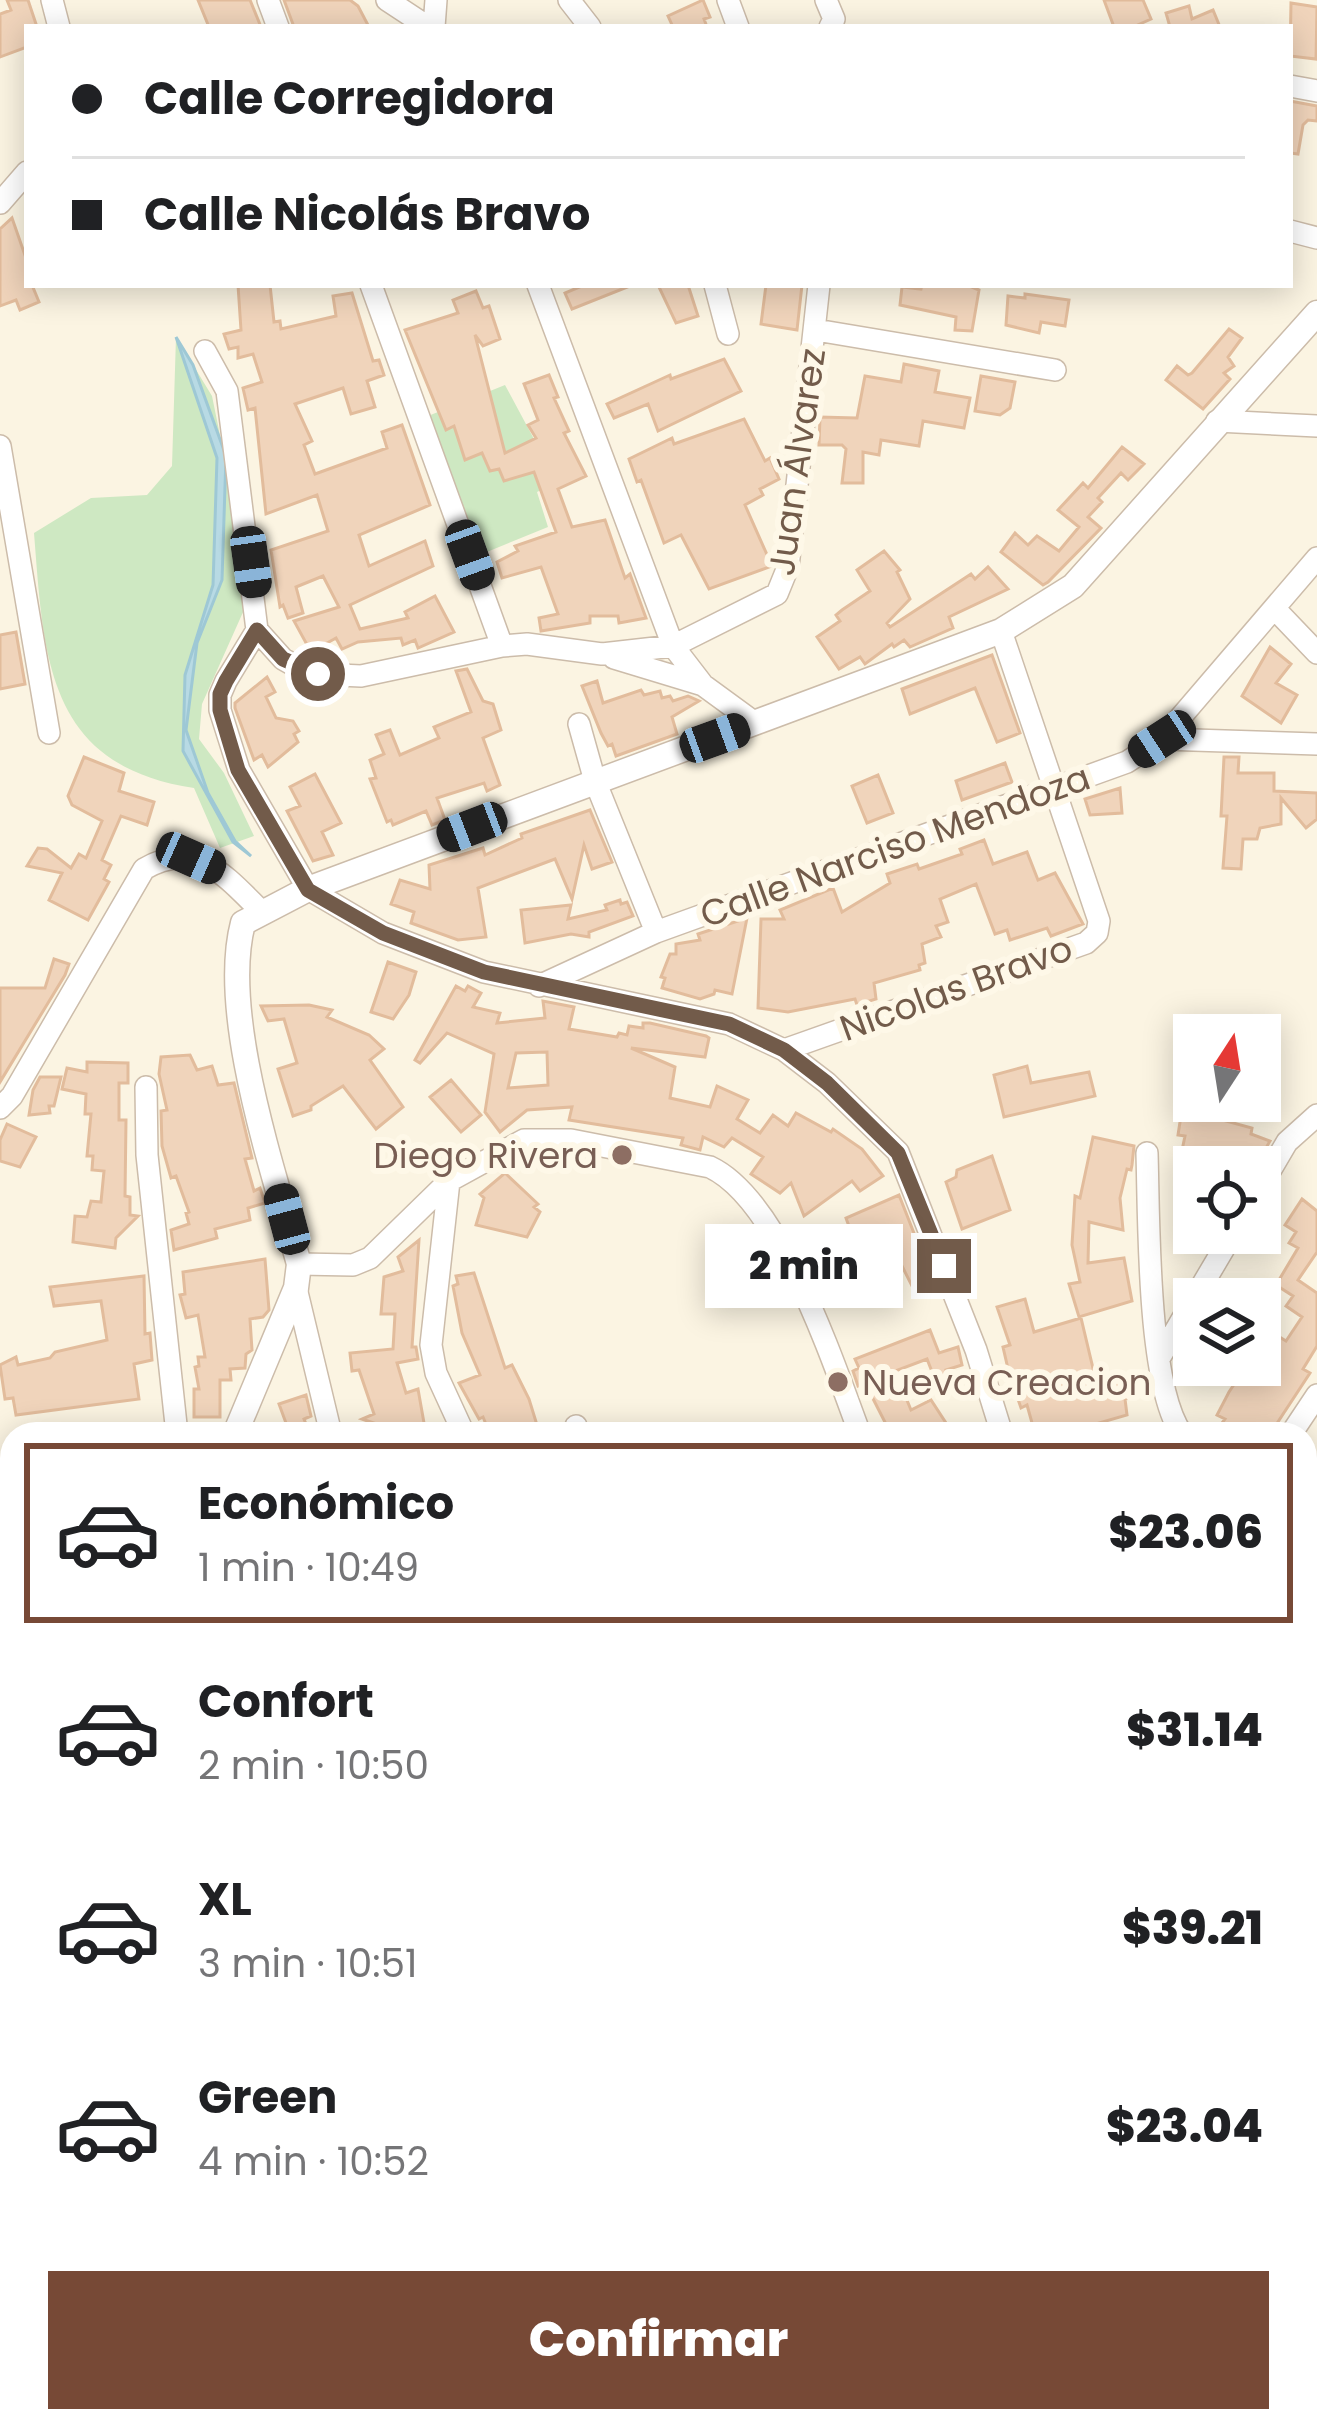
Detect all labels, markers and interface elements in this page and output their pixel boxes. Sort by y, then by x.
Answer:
text: Calle Corregidora [144,67,555,130]
text: Calle Nicolás Bravo [144,183,590,246]
street label: Juan Álvarez [756,345,838,579]
car [441,515,499,595]
car [228,524,274,600]
route start [291,647,345,701]
car [1122,704,1202,774]
car [675,709,755,767]
street label: Calle Narciso Mendoza [693,752,1097,940]
car [432,797,512,857]
car [151,827,231,889]
street label: Nicolas Bravo [833,922,1079,1054]
north arrow [1173,1014,1281,1122]
map controls [1173,1014,1281,1386]
place label: Diego Rivera [373,1130,598,1181]
marker: Diego Rivera [609,1142,635,1168]
button: locate [1173,1146,1281,1254]
car [260,1180,314,1258]
callout: 2 min [704,1224,902,1308]
text: 2 min [749,1238,859,1293]
route end [917,1239,971,1293]
button: layers [1173,1278,1281,1386]
place label: Nueva Creacion [862,1357,1151,1408]
marker: Nueva Creacion [825,1369,851,1395]
text: Económico [198,1472,454,1535]
icon: car [54,1479,162,1587]
text: $23.06 [1109,1501,1263,1564]
text: 1 min · 10:49 [198,1540,419,1595]
text: Confort [198,1670,374,1733]
icon: car [54,1677,162,1785]
text: $31.14 [1126,1699,1263,1762]
text: 2 min · 10:50 [198,1738,429,1793]
text: XL [198,1868,252,1931]
icon: car [54,1875,162,1983]
text: $39.21 [1122,1897,1263,1960]
text: 3 min · 10:51 [198,1936,417,1991]
text: Green [198,2066,337,2129]
icon: car [54,2073,162,2181]
text: $23.04 [1106,2095,1263,2158]
text: 4 min · 10:52 [198,2134,429,2189]
button: Confirmar [48,2271,1269,2409]

